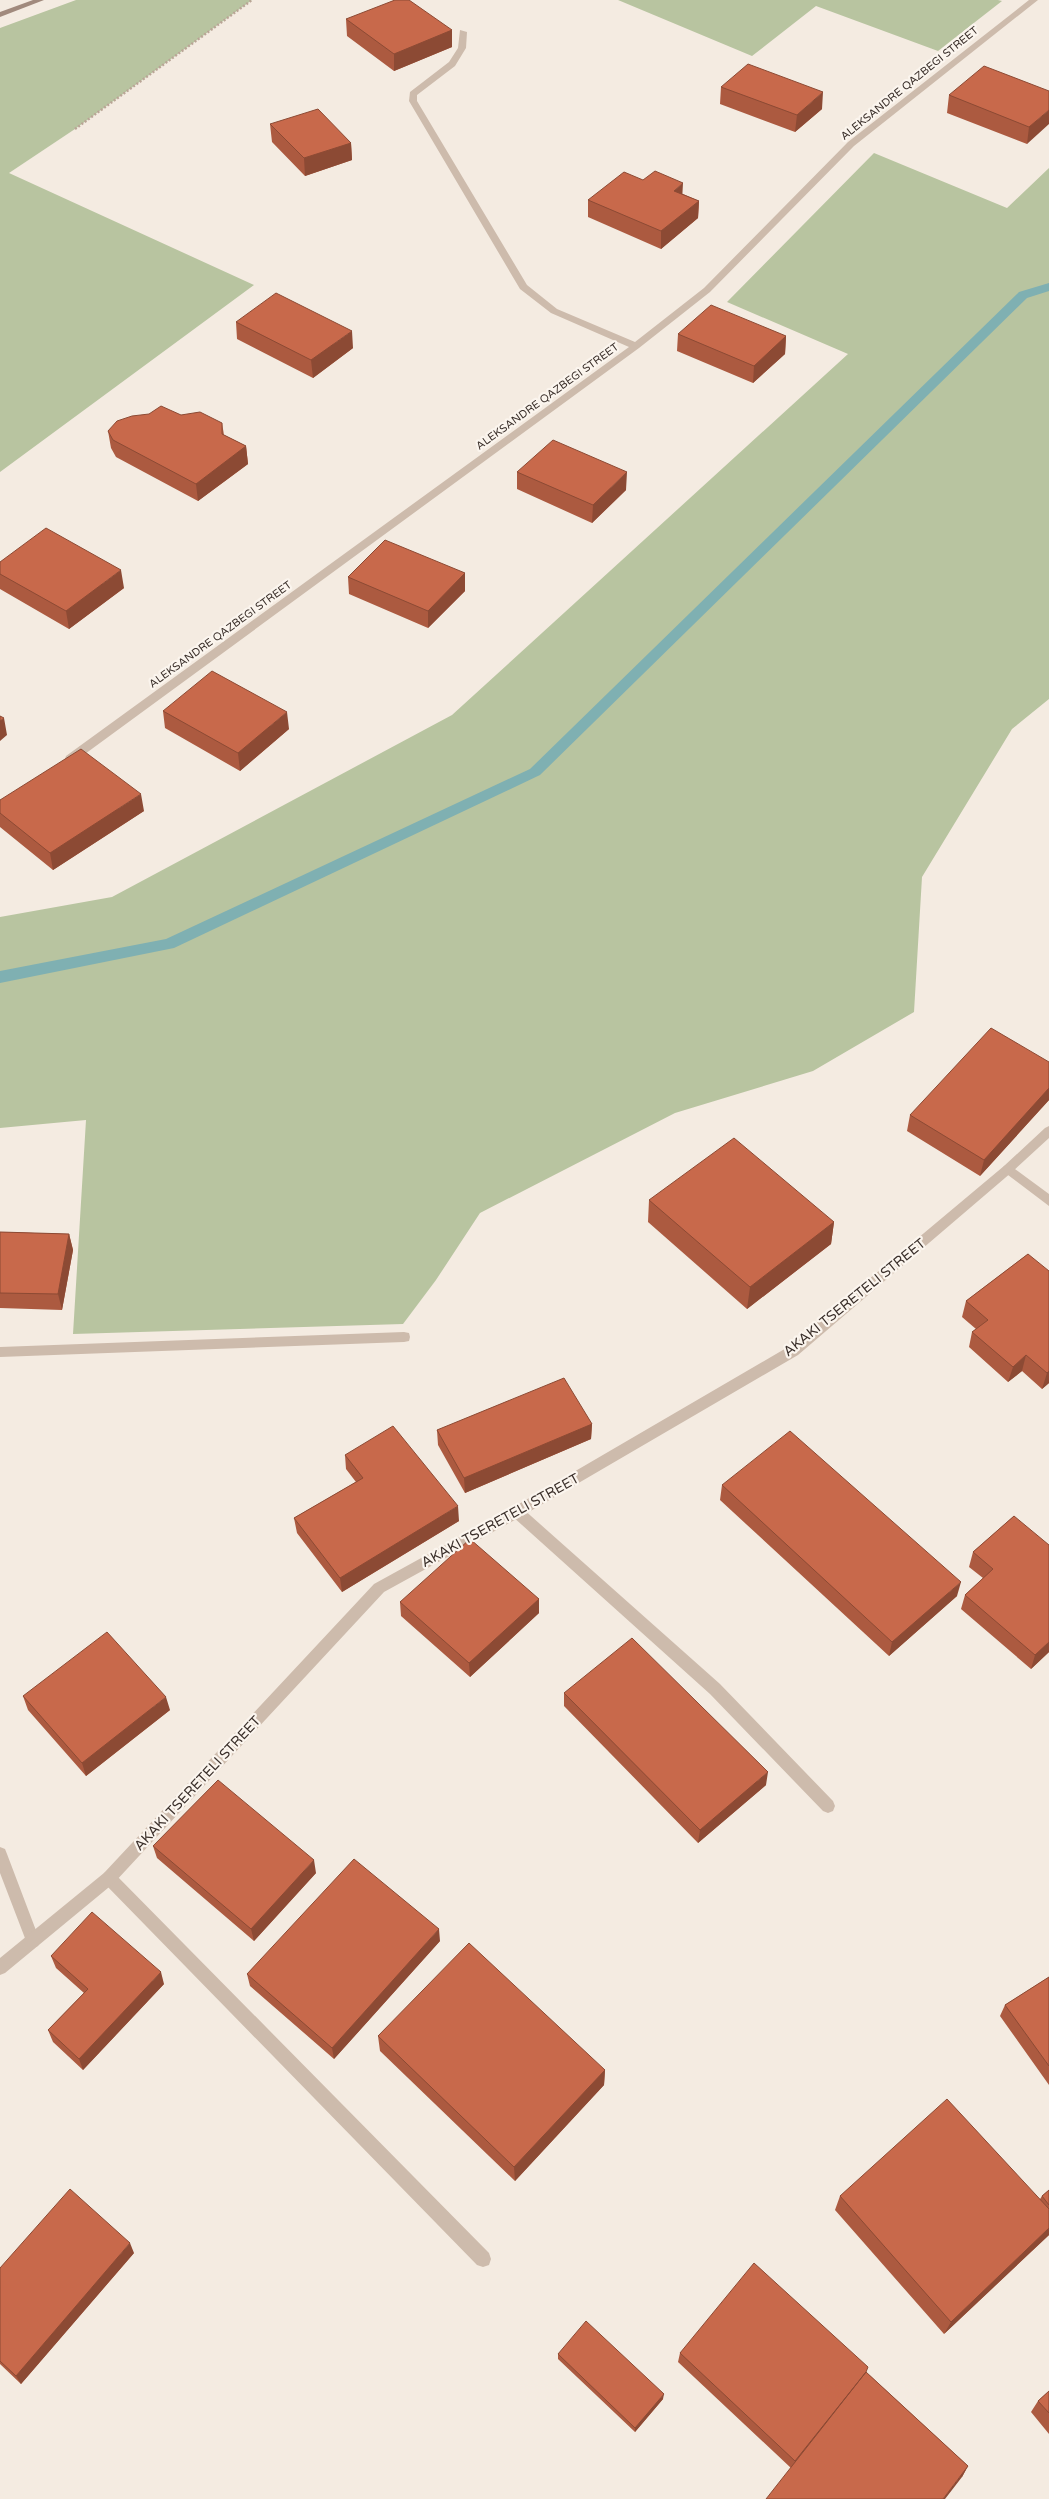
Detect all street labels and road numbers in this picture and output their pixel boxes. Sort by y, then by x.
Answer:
street label: ALEKSANDRE QAZBEGI STREET [838,24,981,143]
street label: ALEKSANDRE QAZBEGI STREET [473,340,621,453]
street label: ALEKSANDRE QAZBEGI STREET [146,578,294,691]
street label: AKAKI TSERETELI STREET [780,1234,929,1360]
street label: AKAKI TSERETELI STREET [418,1470,583,1571]
street label: AKAKI TSERETELI STREET [130,1712,265,1854]

